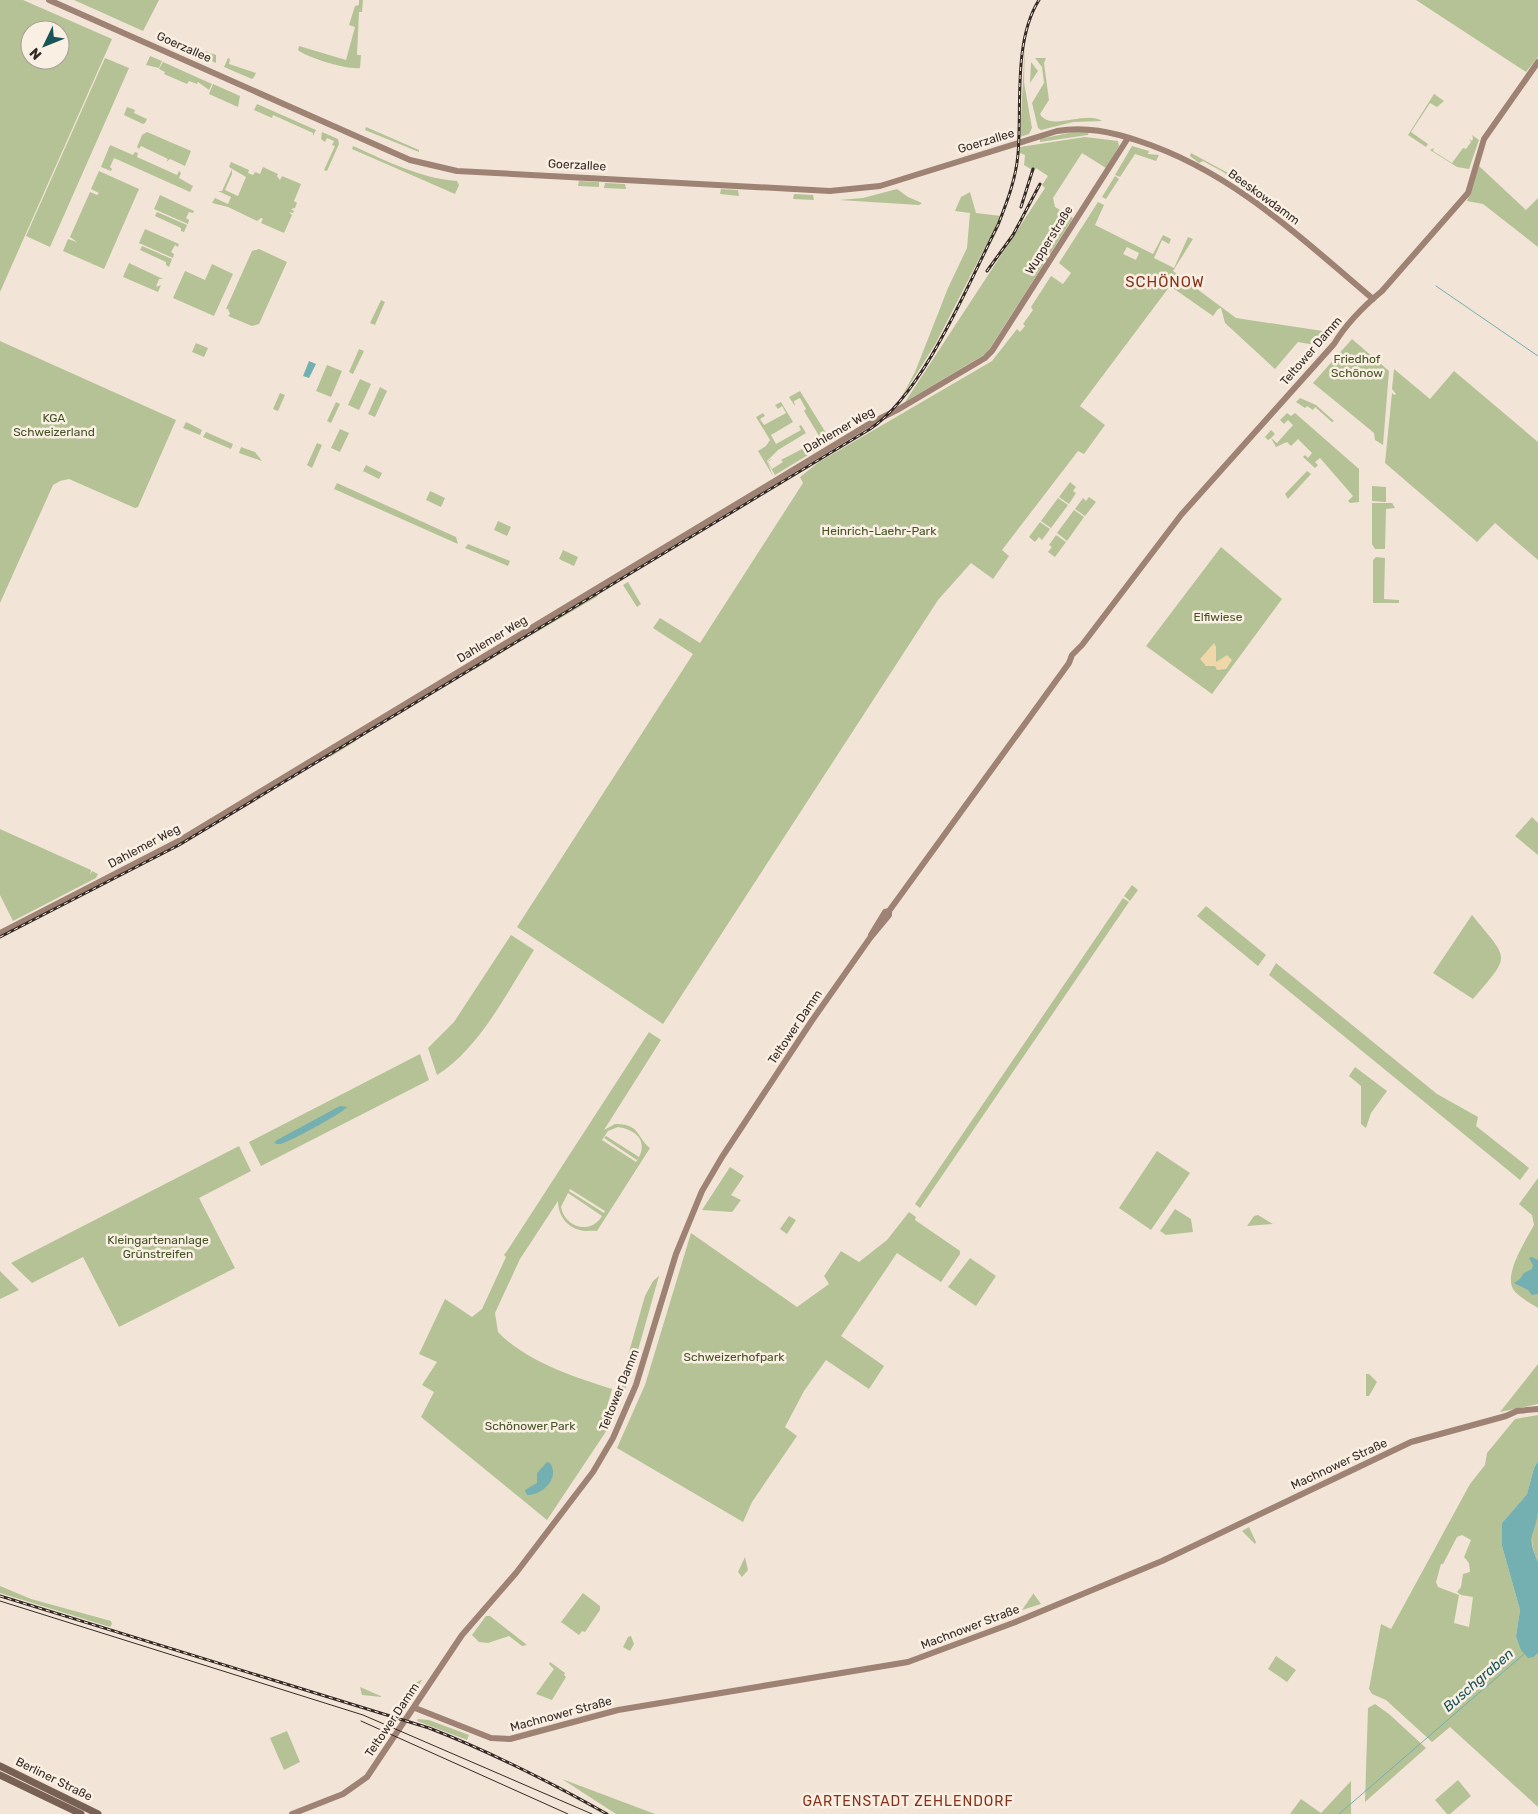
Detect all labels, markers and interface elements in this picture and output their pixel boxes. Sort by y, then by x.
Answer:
north arrow [20,20,70,70]
street label: Goerzallee [154,29,214,65]
text: N [26,44,46,63]
street label: Goerzallee [956,126,1016,156]
street label: Goerzallee [547,156,607,174]
street label: Beeskowdamm [1226,166,1302,228]
street label: Wupperstraße [1022,203,1076,277]
district label: SCHÖNOW [1125,273,1205,291]
street label: Teltower Damm [1277,314,1345,388]
park label: Friedhof Schönow [1331,352,1383,380]
street label: Dahlemer Weg [801,404,877,456]
park label: KGA Schweizerland [13,411,95,439]
park label: Heinrich-Laehr-Park [822,524,937,538]
park label: Elfiwiese [1194,610,1243,624]
street label: Dahlemer Weg [454,613,530,665]
street label: Dahlemer Weg [106,821,182,871]
street label: Teltower Damm [765,987,825,1067]
park label: Kleingartenanlage Grünstreifen [107,1233,209,1261]
street label: Teltower Damm [596,1347,642,1433]
park label: Schweizerhofpark [684,1350,785,1364]
park label: Schönower Park [485,1419,576,1433]
street label: Machnower Straße [1289,1435,1390,1492]
street label: Machnower Straße [919,1602,1022,1652]
water label: Buschgraben [1440,1645,1517,1716]
street label: Teltower Damm [362,1680,422,1760]
street label: Machnower Straße [509,1694,614,1734]
street label: Berliner Straße [13,1754,95,1804]
district label: GARTENSTADT ZEHLENDORF [802,1793,1014,1810]

